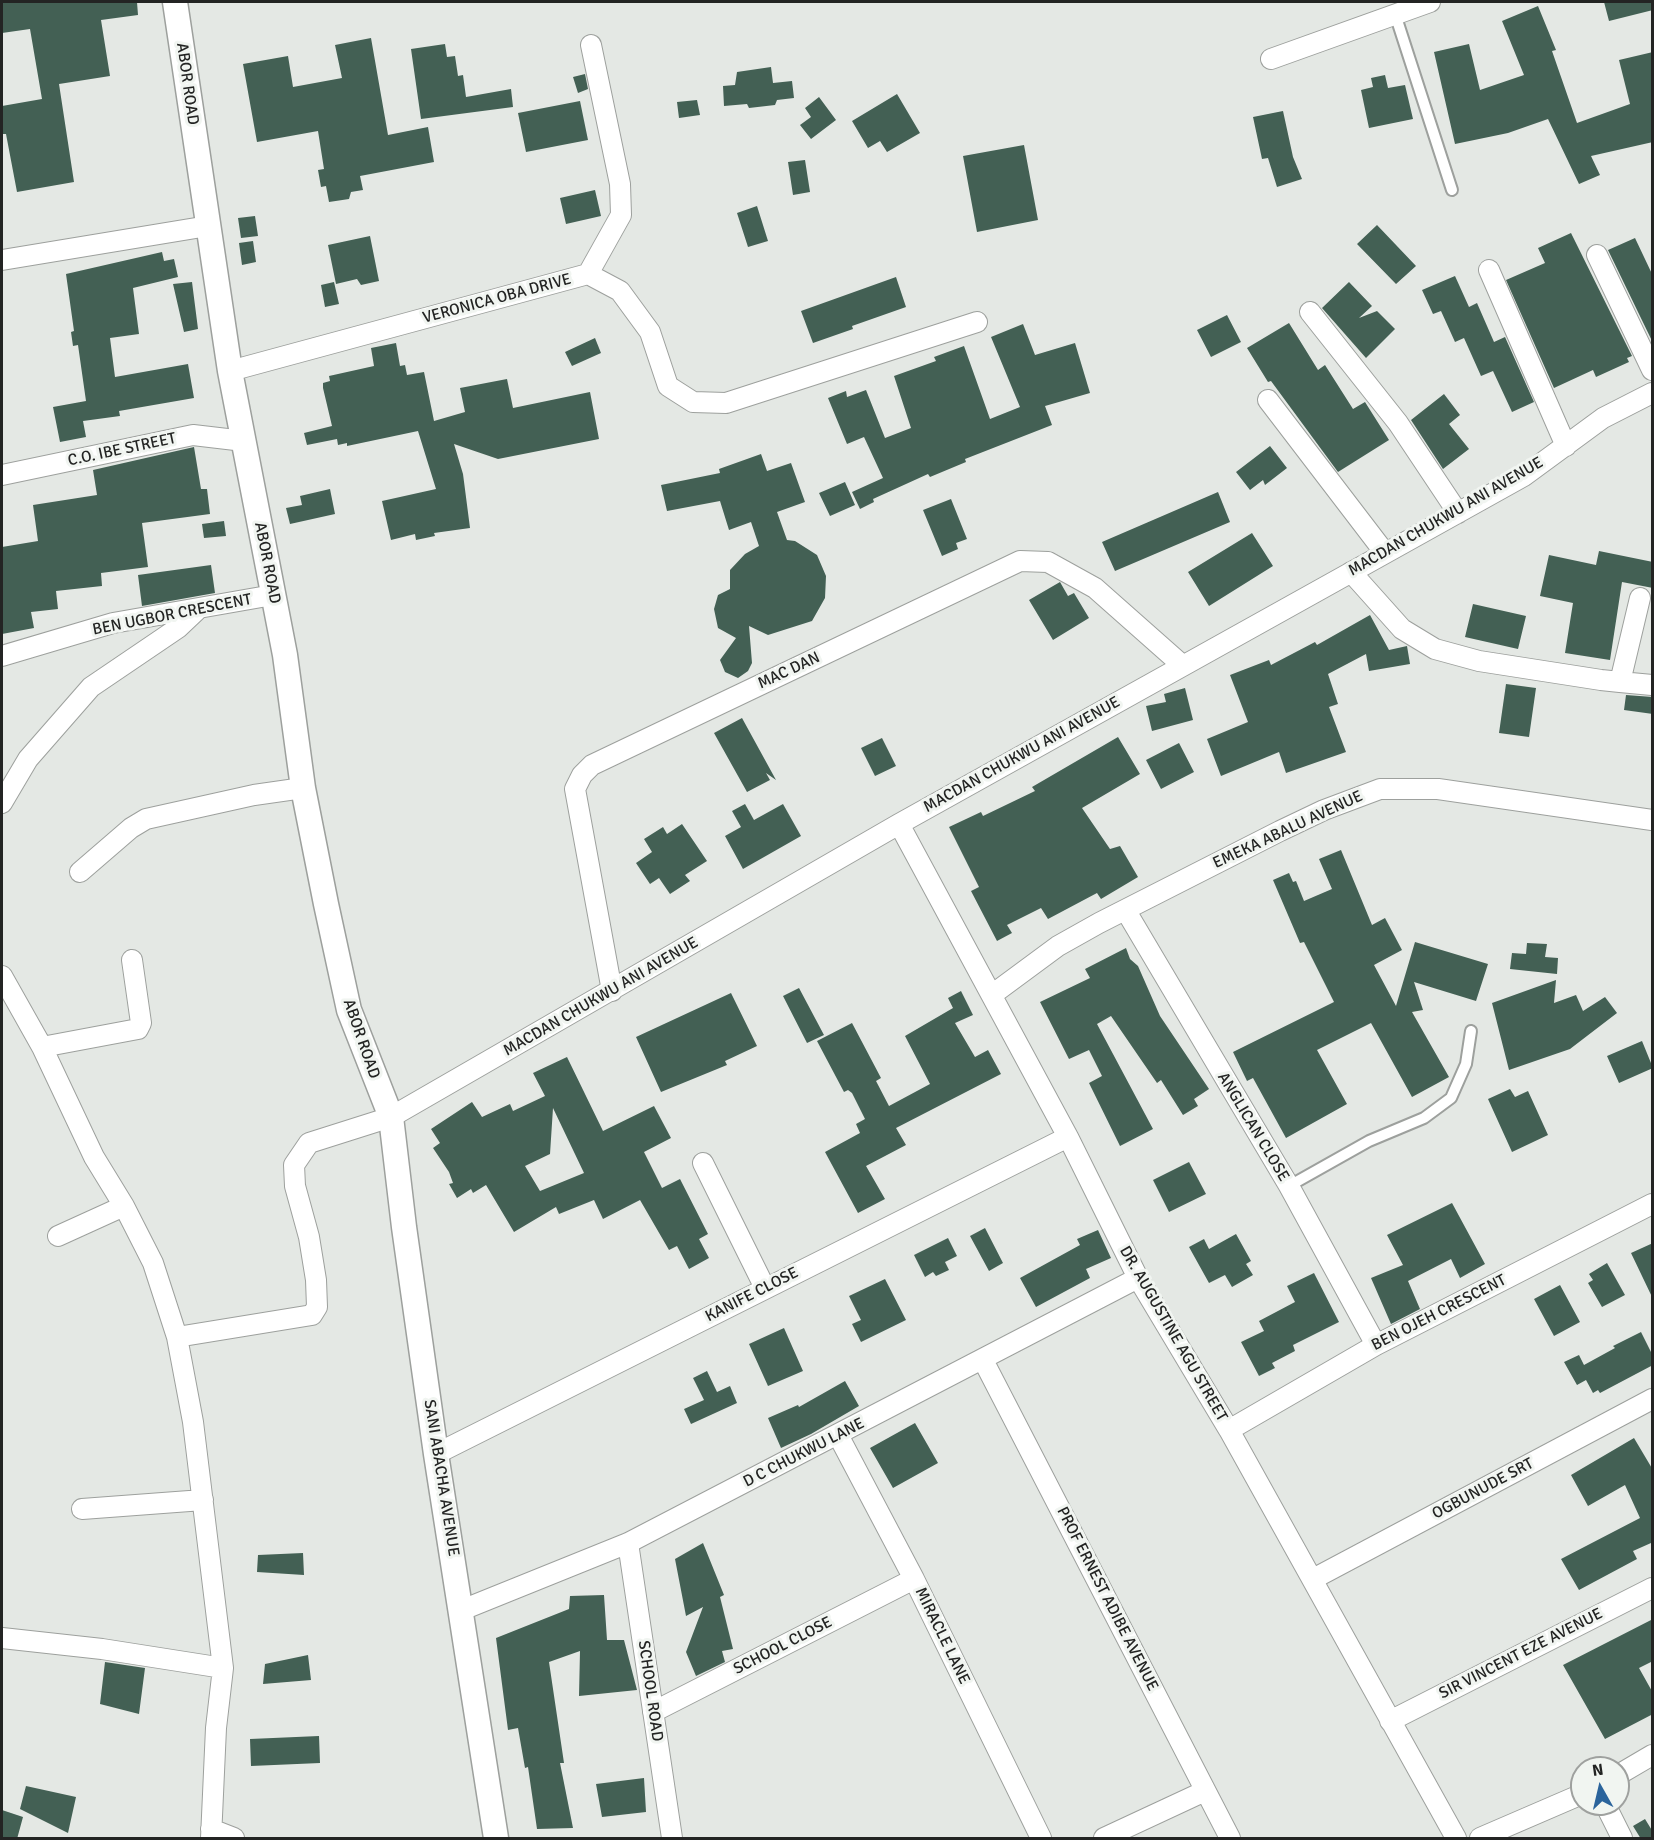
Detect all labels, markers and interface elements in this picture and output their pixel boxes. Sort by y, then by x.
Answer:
street label: ABOR ROAD [172,42,202,126]
street label: VERONICA OBA DRIVE [421,270,573,328]
street label: C.O. IBE STREET [66,429,178,471]
street label: MACDAN CHUKWU ANI AVENUE [1345,453,1547,581]
street label: ABOR ROAD [250,520,284,606]
street label: BEN UGBOR CRESCENT [91,590,253,640]
street label: MAC DAN [755,648,823,694]
street label: MACDAN CHUKWU ANI AVENUE [920,693,1124,817]
street label: EMEKA ABALU AVENUE [1210,787,1366,873]
street label: MACDAN CHUKWU ANI AVENUE [500,933,702,1061]
street label: ABOR ROAD [338,997,384,1081]
street label: ANGLICAN CLOSE [1213,1069,1293,1185]
street label: DR. AUGUSTINE AGU STREET [1115,1243,1231,1425]
street label: KANIFE CLOSE [702,1263,802,1327]
street label: BEN OJEH CRESCENT [1369,1271,1509,1355]
street label: SANI ABACHA AVENUE [419,1398,463,1558]
street label: D C CHUKWU LANE [740,1414,868,1492]
street label: OGBUNUDE SRT [1429,1454,1537,1524]
street label: PROF ERNEST ADIBE AVENUE [1052,1504,1162,1694]
street label: MIRACLE LANE [910,1585,974,1687]
street label: SIR VINCENT EZE AVENUE [1436,1604,1606,1704]
street label: SCHOOL CLOSE [730,1613,836,1679]
street label: SCHOOL ROAD [633,1639,667,1743]
north arrow [1570,1756,1630,1816]
text: N [1591,1759,1605,1781]

